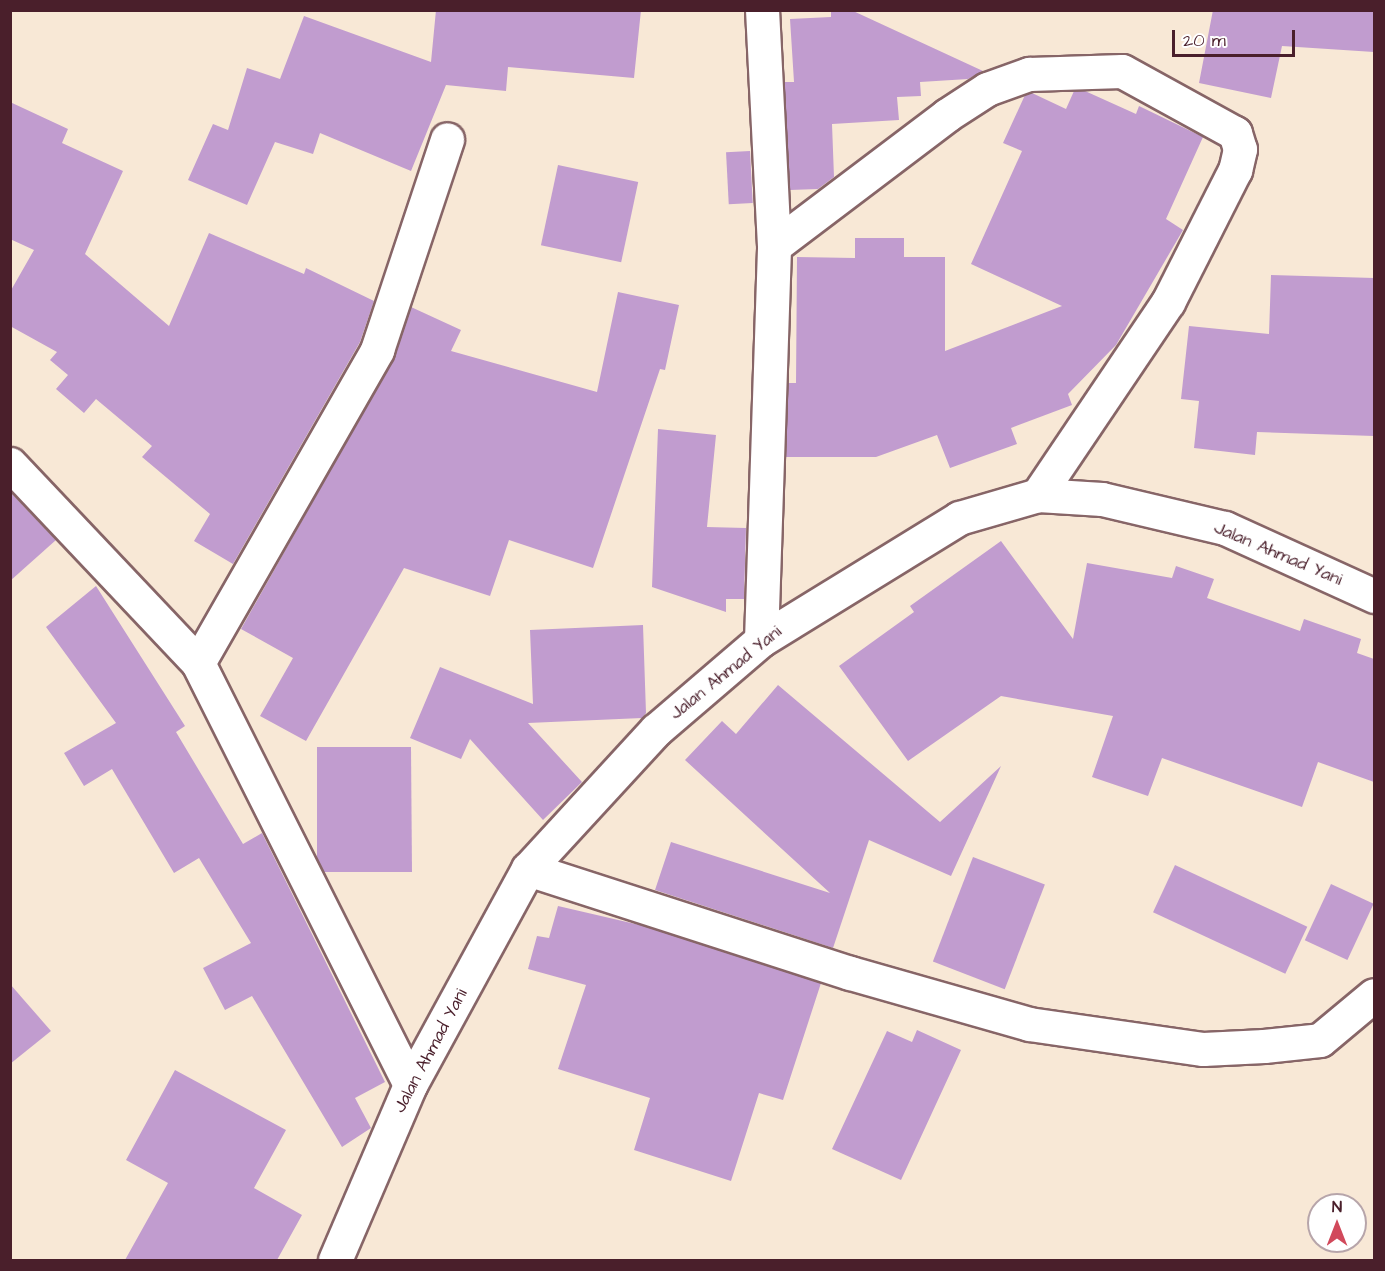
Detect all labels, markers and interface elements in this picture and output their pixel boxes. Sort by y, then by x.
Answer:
scale bar [1175,18,1298,56]
text: 20 m [1183,28,1226,53]
street label: Jalan Ahmad Yani [1211,517,1345,591]
street label: Jalan Ahmad Yani [666,621,786,725]
street label: Jalan Ahmad Yani [389,985,473,1117]
north arrow [1307,1193,1367,1253]
text: N [1332,1196,1342,1218]

